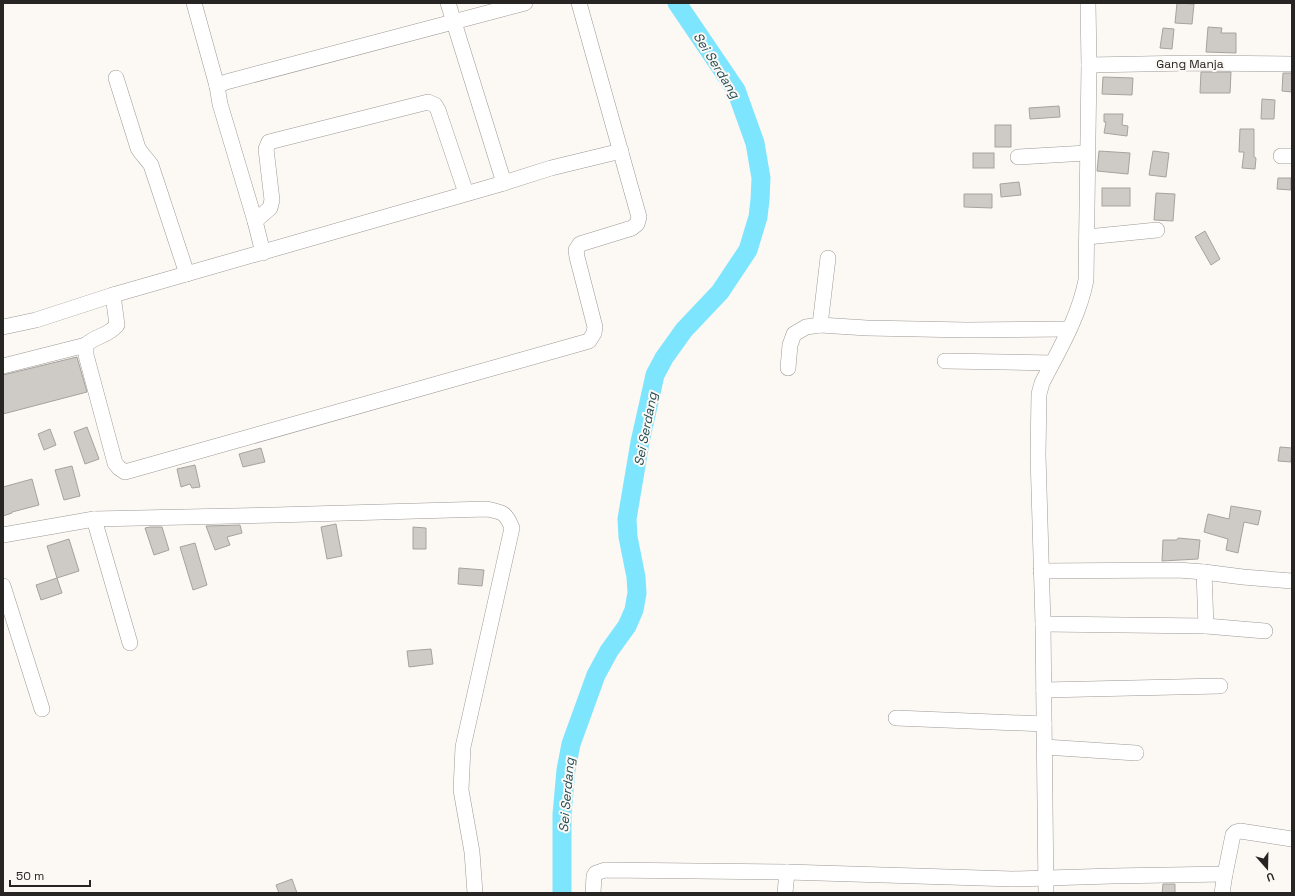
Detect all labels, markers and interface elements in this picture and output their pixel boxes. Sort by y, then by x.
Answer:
water label: Sei Serdang [690,29,744,102]
street label: Gang Manja [1156,56,1224,72]
water label: Sei Serdang [630,390,661,467]
water label: Sei Serdang [555,756,578,833]
north arrow [1247,848,1287,888]
scale bar [10,862,90,888]
text: 50 m [16,868,44,884]
text: U [1265,870,1276,885]

